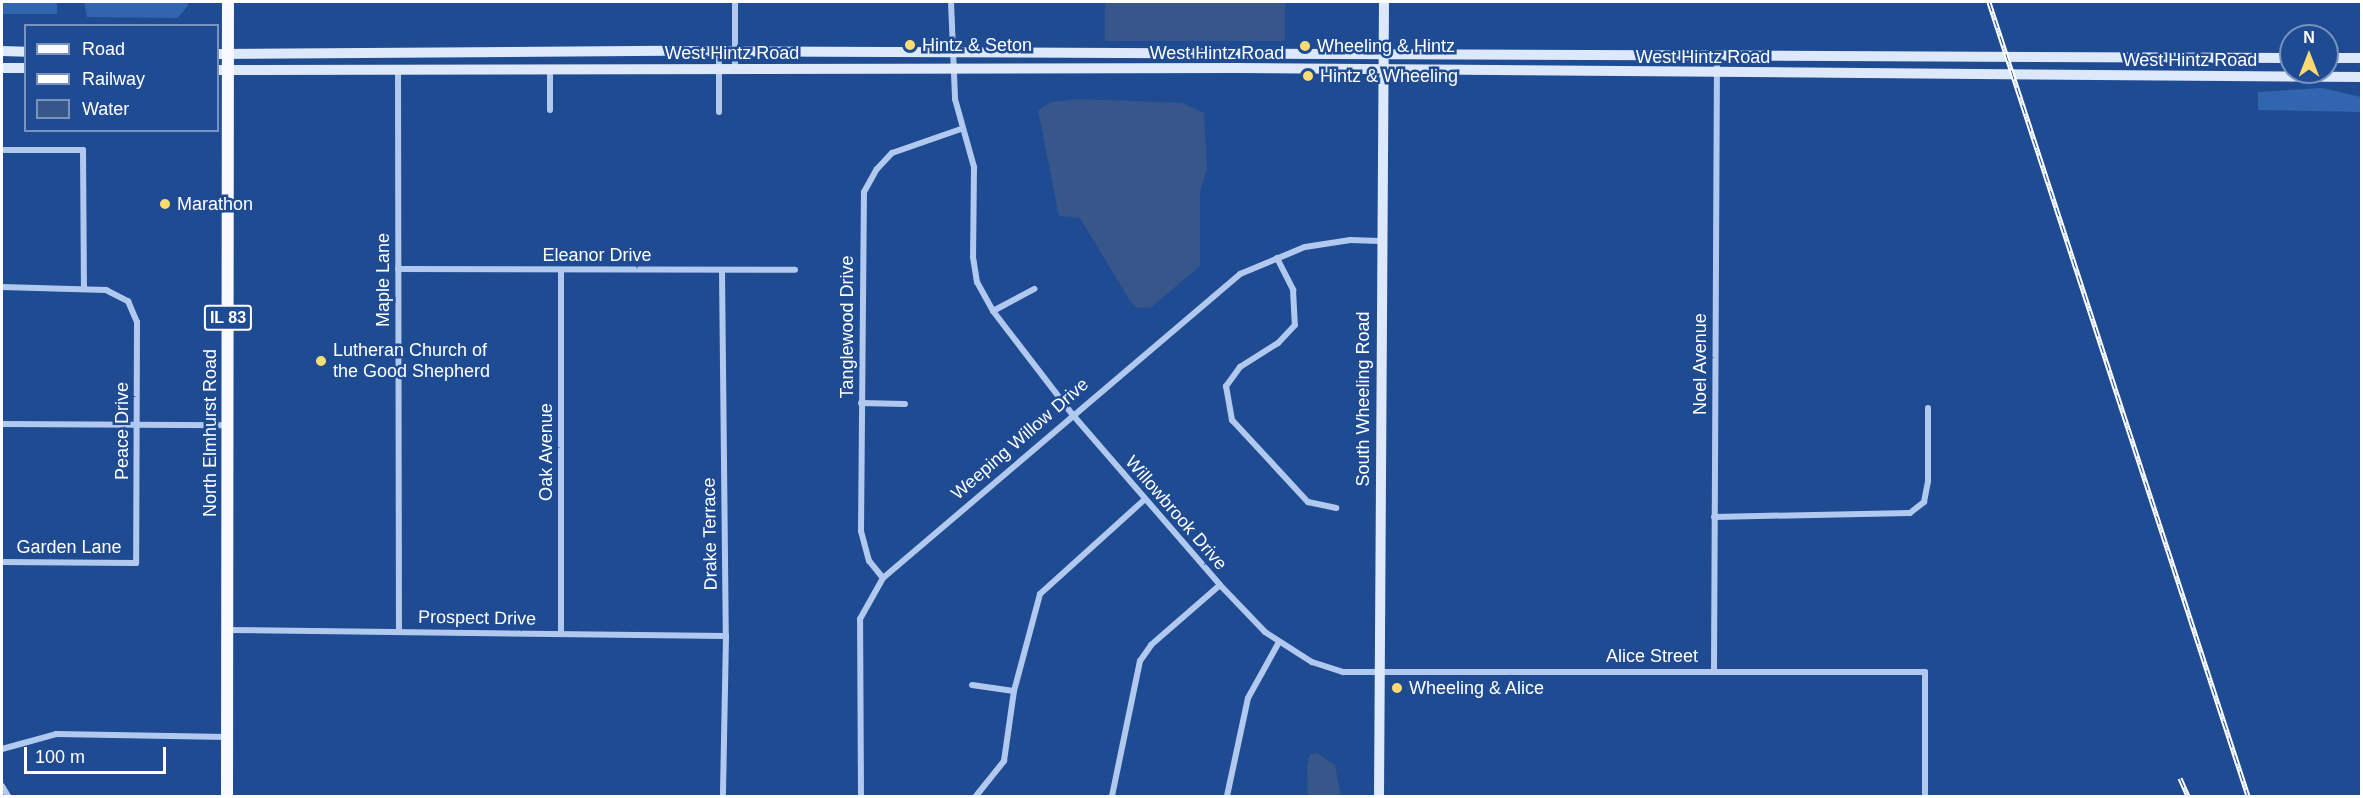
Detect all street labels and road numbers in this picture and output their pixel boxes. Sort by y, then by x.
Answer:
street label: West Hintz Road [665,42,799,64]
street label: West Hintz Road [1150,42,1284,64]
street label: West Hintz Road [1636,46,1770,68]
street label: West Hintz Road [2123,49,2257,71]
street label: Maple Lane [372,233,394,327]
street label: Eleanor Drive [542,244,652,266]
street label: Tanglewood Drive [836,255,858,399]
road number: IL 83 [202,305,254,331]
street label: South Wheeling Road [1352,311,1374,487]
street label: Noel Avenue [1689,313,1711,415]
street label: North Elmhurst Road [199,349,221,517]
street label: Weeping Willow Drive [947,374,1093,504]
street label: Peace Drive [111,382,133,480]
street label: Oak Avenue [535,403,557,501]
street label: Willowbrook Drive [1121,452,1231,574]
street label: Drake Terrace [698,477,722,591]
street label: Garden Lane [16,536,122,558]
street label: Prospect Drive [418,606,536,630]
street label: Alice Street [1606,645,1698,667]

